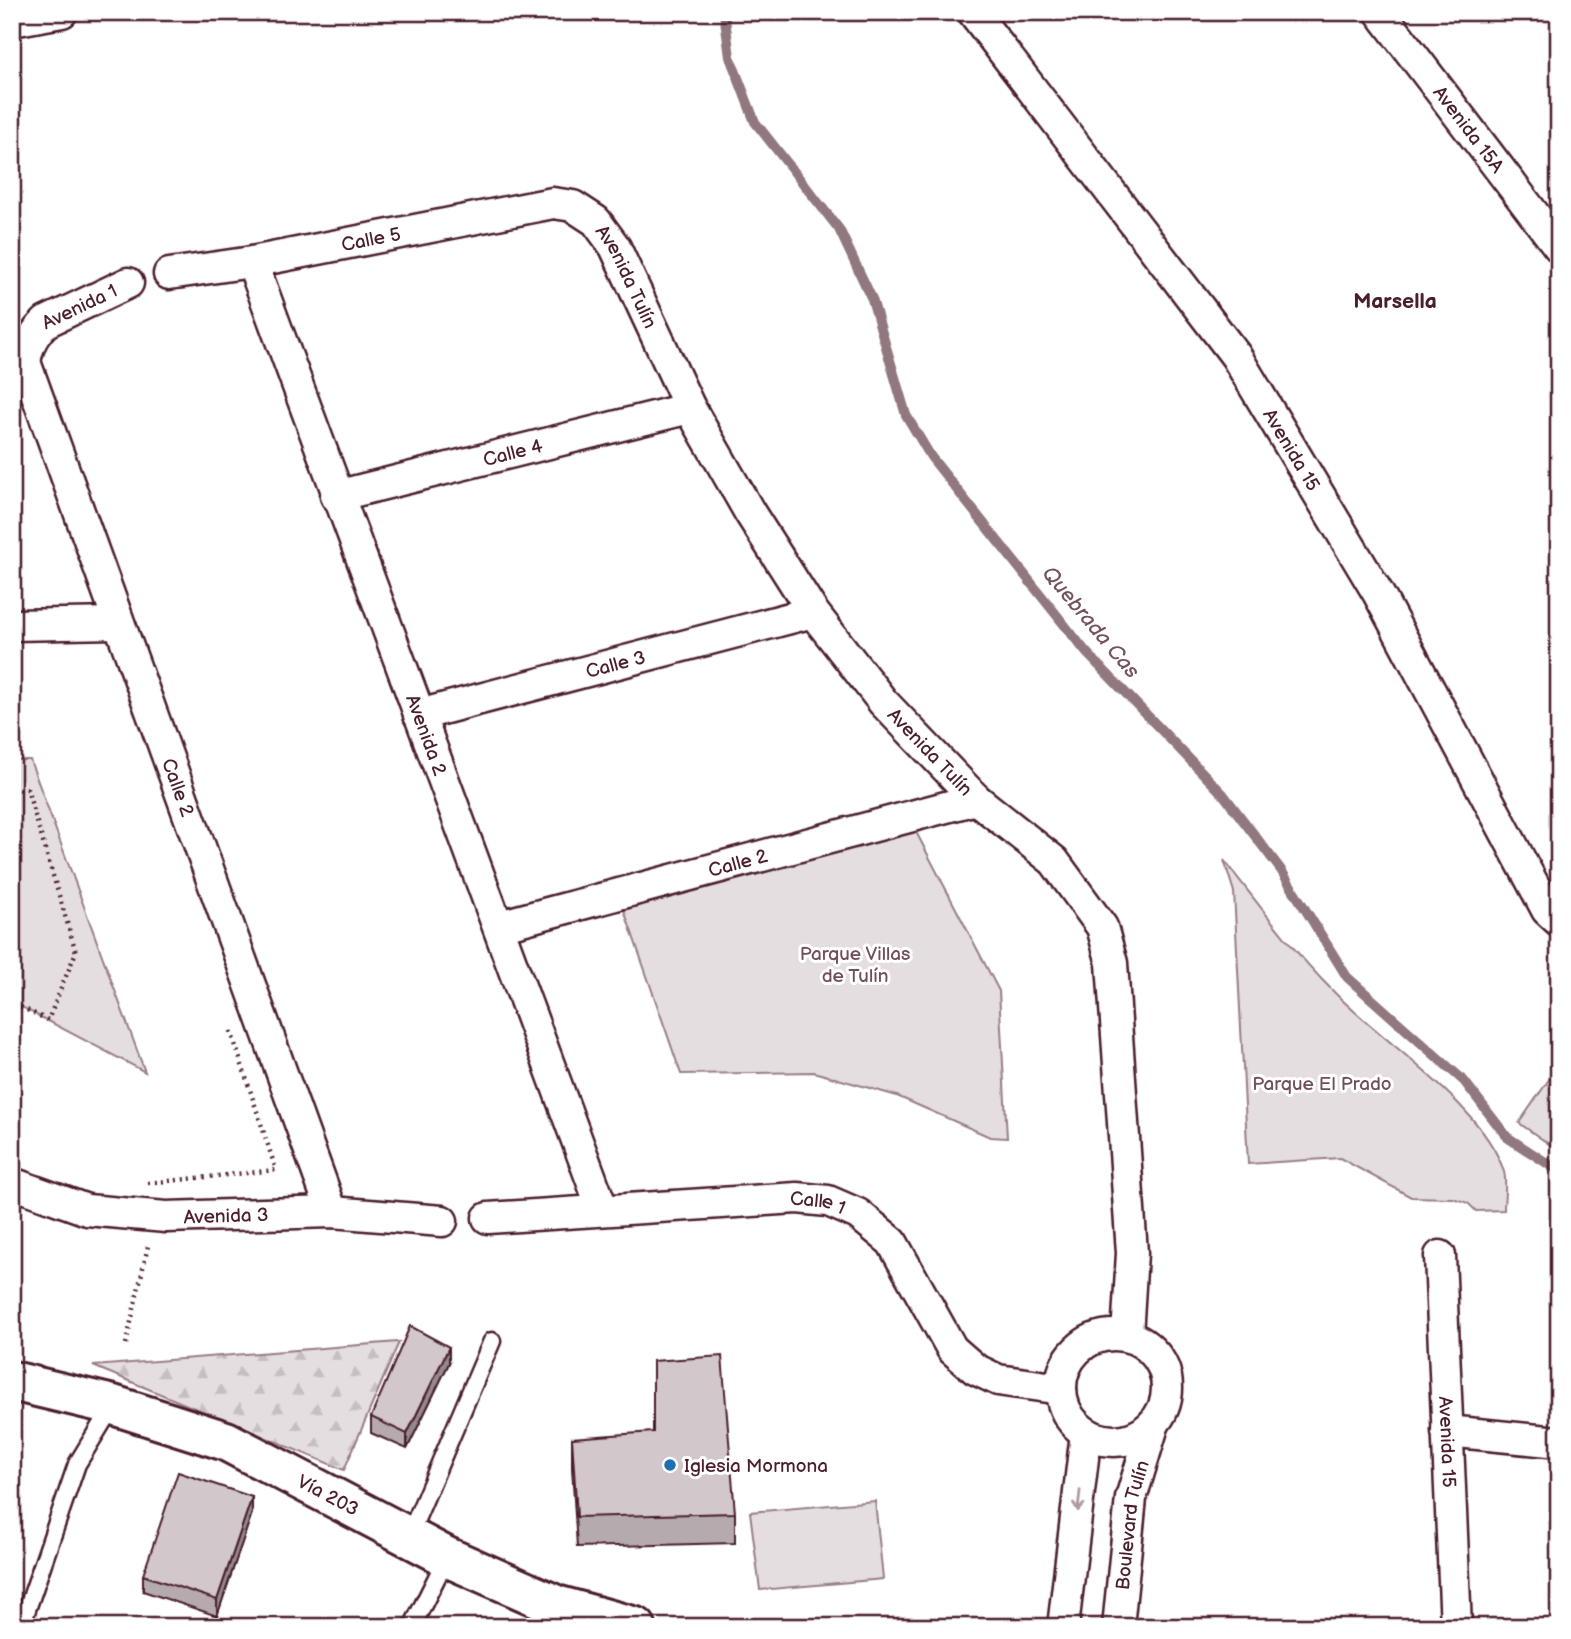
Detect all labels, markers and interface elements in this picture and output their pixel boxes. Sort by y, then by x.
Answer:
street label: Avenida 15A [1427,82,1509,178]
street label: Avenida Tulín [590,221,661,332]
street label: Calle 5 [340,223,403,257]
street label: Avenida 1 [39,280,121,335]
district label: Marsella [1353,289,1437,314]
street label: Avenida 15 [1257,405,1324,496]
street label: Calle 4 [481,435,546,472]
water label: Quebrada Cas [1037,561,1145,684]
street label: Calle 3 [583,646,648,684]
street label: Avenida 2 [400,692,451,780]
street label: Avenida Tulín [882,704,977,801]
street label: Calle 2 [156,755,198,821]
street label: Calle 2 [706,845,771,883]
park label: Parque Villas de Tulín [800,943,910,988]
park label: Parque El Prado [1252,1073,1392,1096]
street label: Calle 1 [790,1188,849,1220]
street label: Avenida 3 [183,1204,269,1229]
street label: Avenida 15 [1433,1396,1460,1488]
place label: Iglesia Mormona [684,1455,828,1478]
marker: Iglesia Mormona [662,1457,678,1473]
street label: Boulevard Tulín [1112,1458,1155,1591]
street label: Vía 203 [293,1470,362,1522]
one-way arrow [1072,1489,1085,1512]

